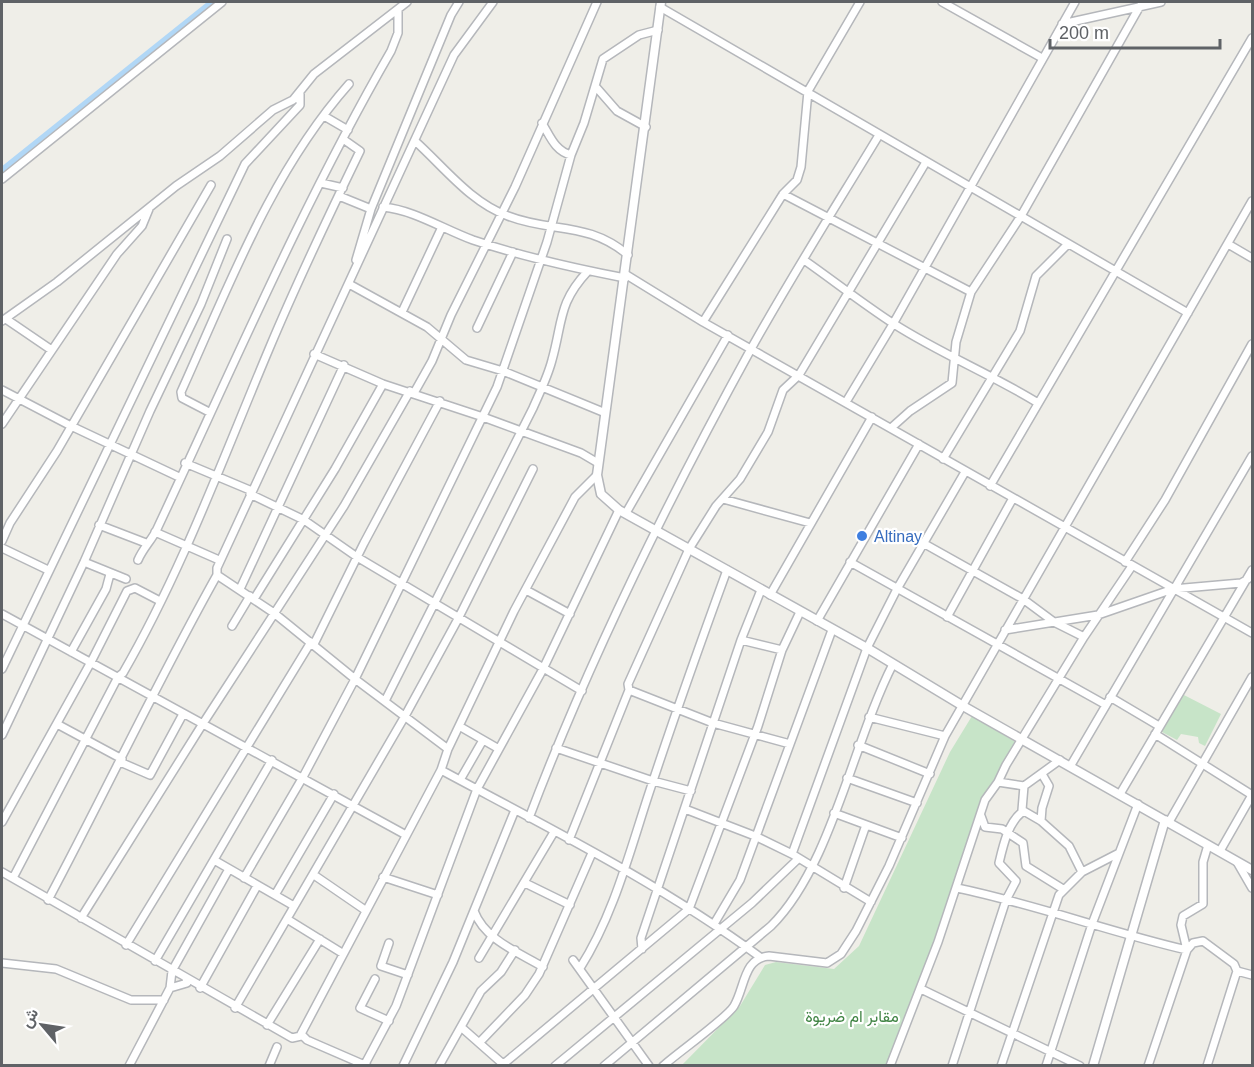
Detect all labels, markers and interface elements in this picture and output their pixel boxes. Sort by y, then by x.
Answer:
scale bar [1050,12,1220,50]
text: 200 m [1059,23,1109,43]
place label: Altinay [874,528,922,545]
marker: Altinay [855,529,869,543]
north arrow [12,995,72,1055]
text: ش [17,1005,42,1031]
park label: مقابر ام ضريوة [805,1008,899,1027]

